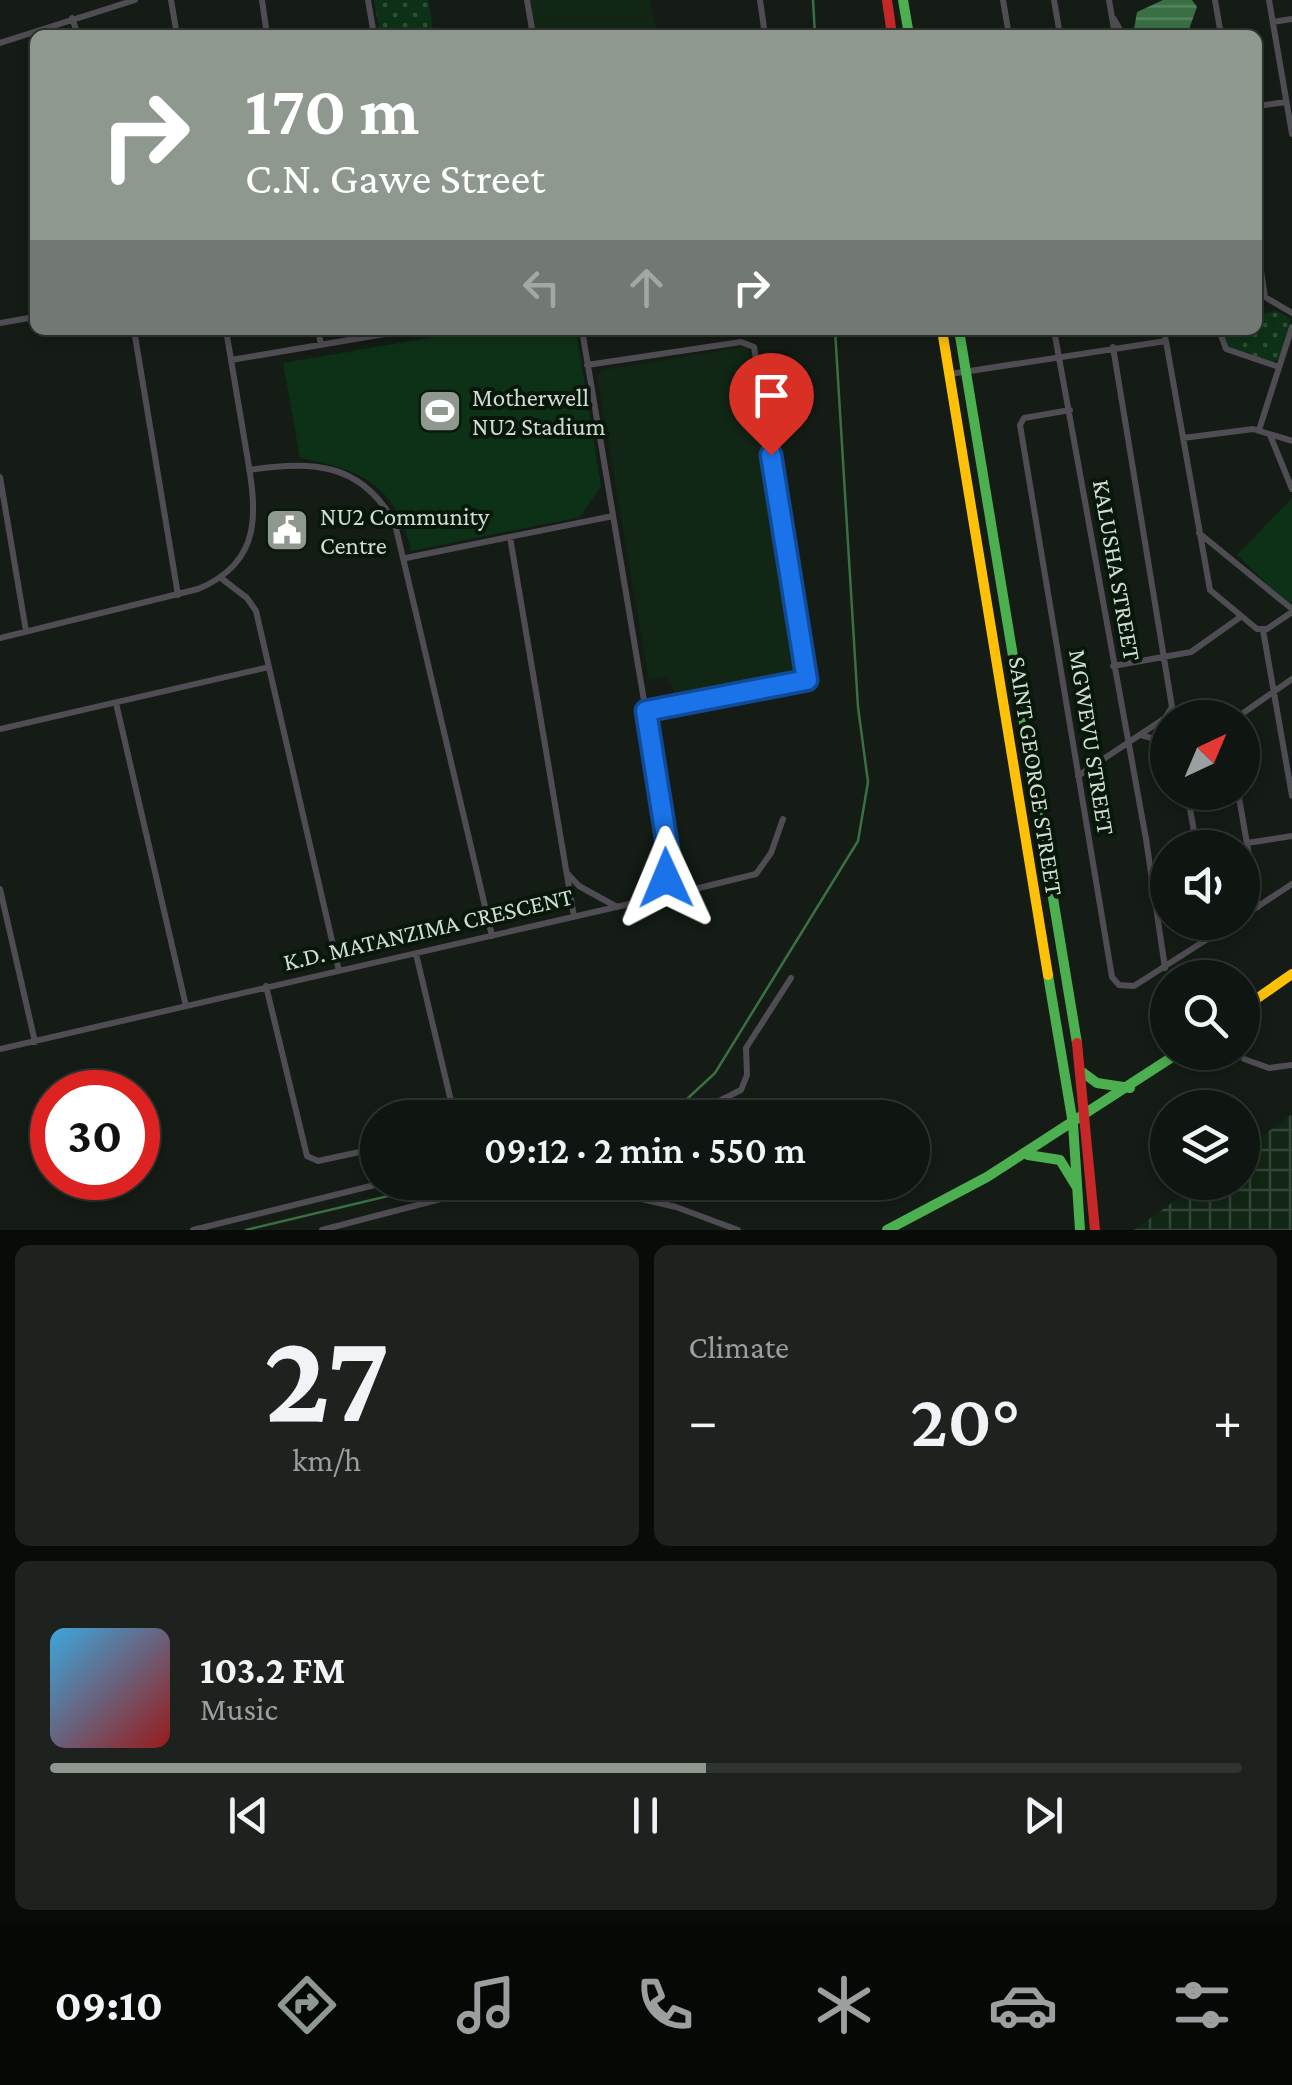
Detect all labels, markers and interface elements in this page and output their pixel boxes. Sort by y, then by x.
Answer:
icon: right [80,70,210,200]
text: 170 m [245,71,419,149]
text: C.N. Gawe Street [245,153,545,203]
icon: left [514,260,569,315]
icon: ahead [619,260,674,315]
icon: right [724,260,779,315]
pin [729,353,814,456]
icon: arrive [744,368,799,423]
place label: Motherwell NU2 Stadium [472,384,606,440]
sports icon: Motherwell NU2 Stadium [417,388,463,434]
street label: KALUSHA STREET [1088,477,1146,663]
place label: NU2 Community Centre [320,503,490,559]
public building icon: NU2 Community Centre [264,507,310,553]
street label: MGWEVU STREET [1064,647,1120,837]
street label: SAINT GEORGE STREET [1004,655,1068,898]
north arrow [1150,700,1260,810]
map controls [1150,700,1260,1200]
position arrow [614,826,718,930]
button: sound [1150,830,1260,940]
street label: K.D. MATANZIMA CRESCENT [281,882,576,976]
button: search [1150,960,1260,1070]
speed limit sign: 30 [30,1070,160,1200]
button: layers [1150,1090,1260,1200]
text: 09:12 · 2 min · 550 m [484,1129,806,1171]
text: 27 [264,1304,390,1449]
text: Climate [689,1329,789,1365]
text: 20° [910,1379,1020,1462]
text: − [689,1390,718,1451]
text: + [1213,1390,1242,1451]
text: km/h [292,1442,361,1478]
text: 103.2 FM [200,1649,345,1691]
text: Music [200,1691,278,1727]
icon: previous [221,1788,276,1843]
icon: pause [618,1788,673,1843]
icon: next [1016,1788,1071,1843]
icon: directions [272,1970,342,2040]
icon: music [451,1970,521,2040]
icon: phone [630,1970,700,2040]
icon: climate [809,1970,879,2040]
icon: car [988,1970,1058,2040]
icon: filters [1167,1970,1237,2040]
text: 09:10 [55,1980,163,2030]

